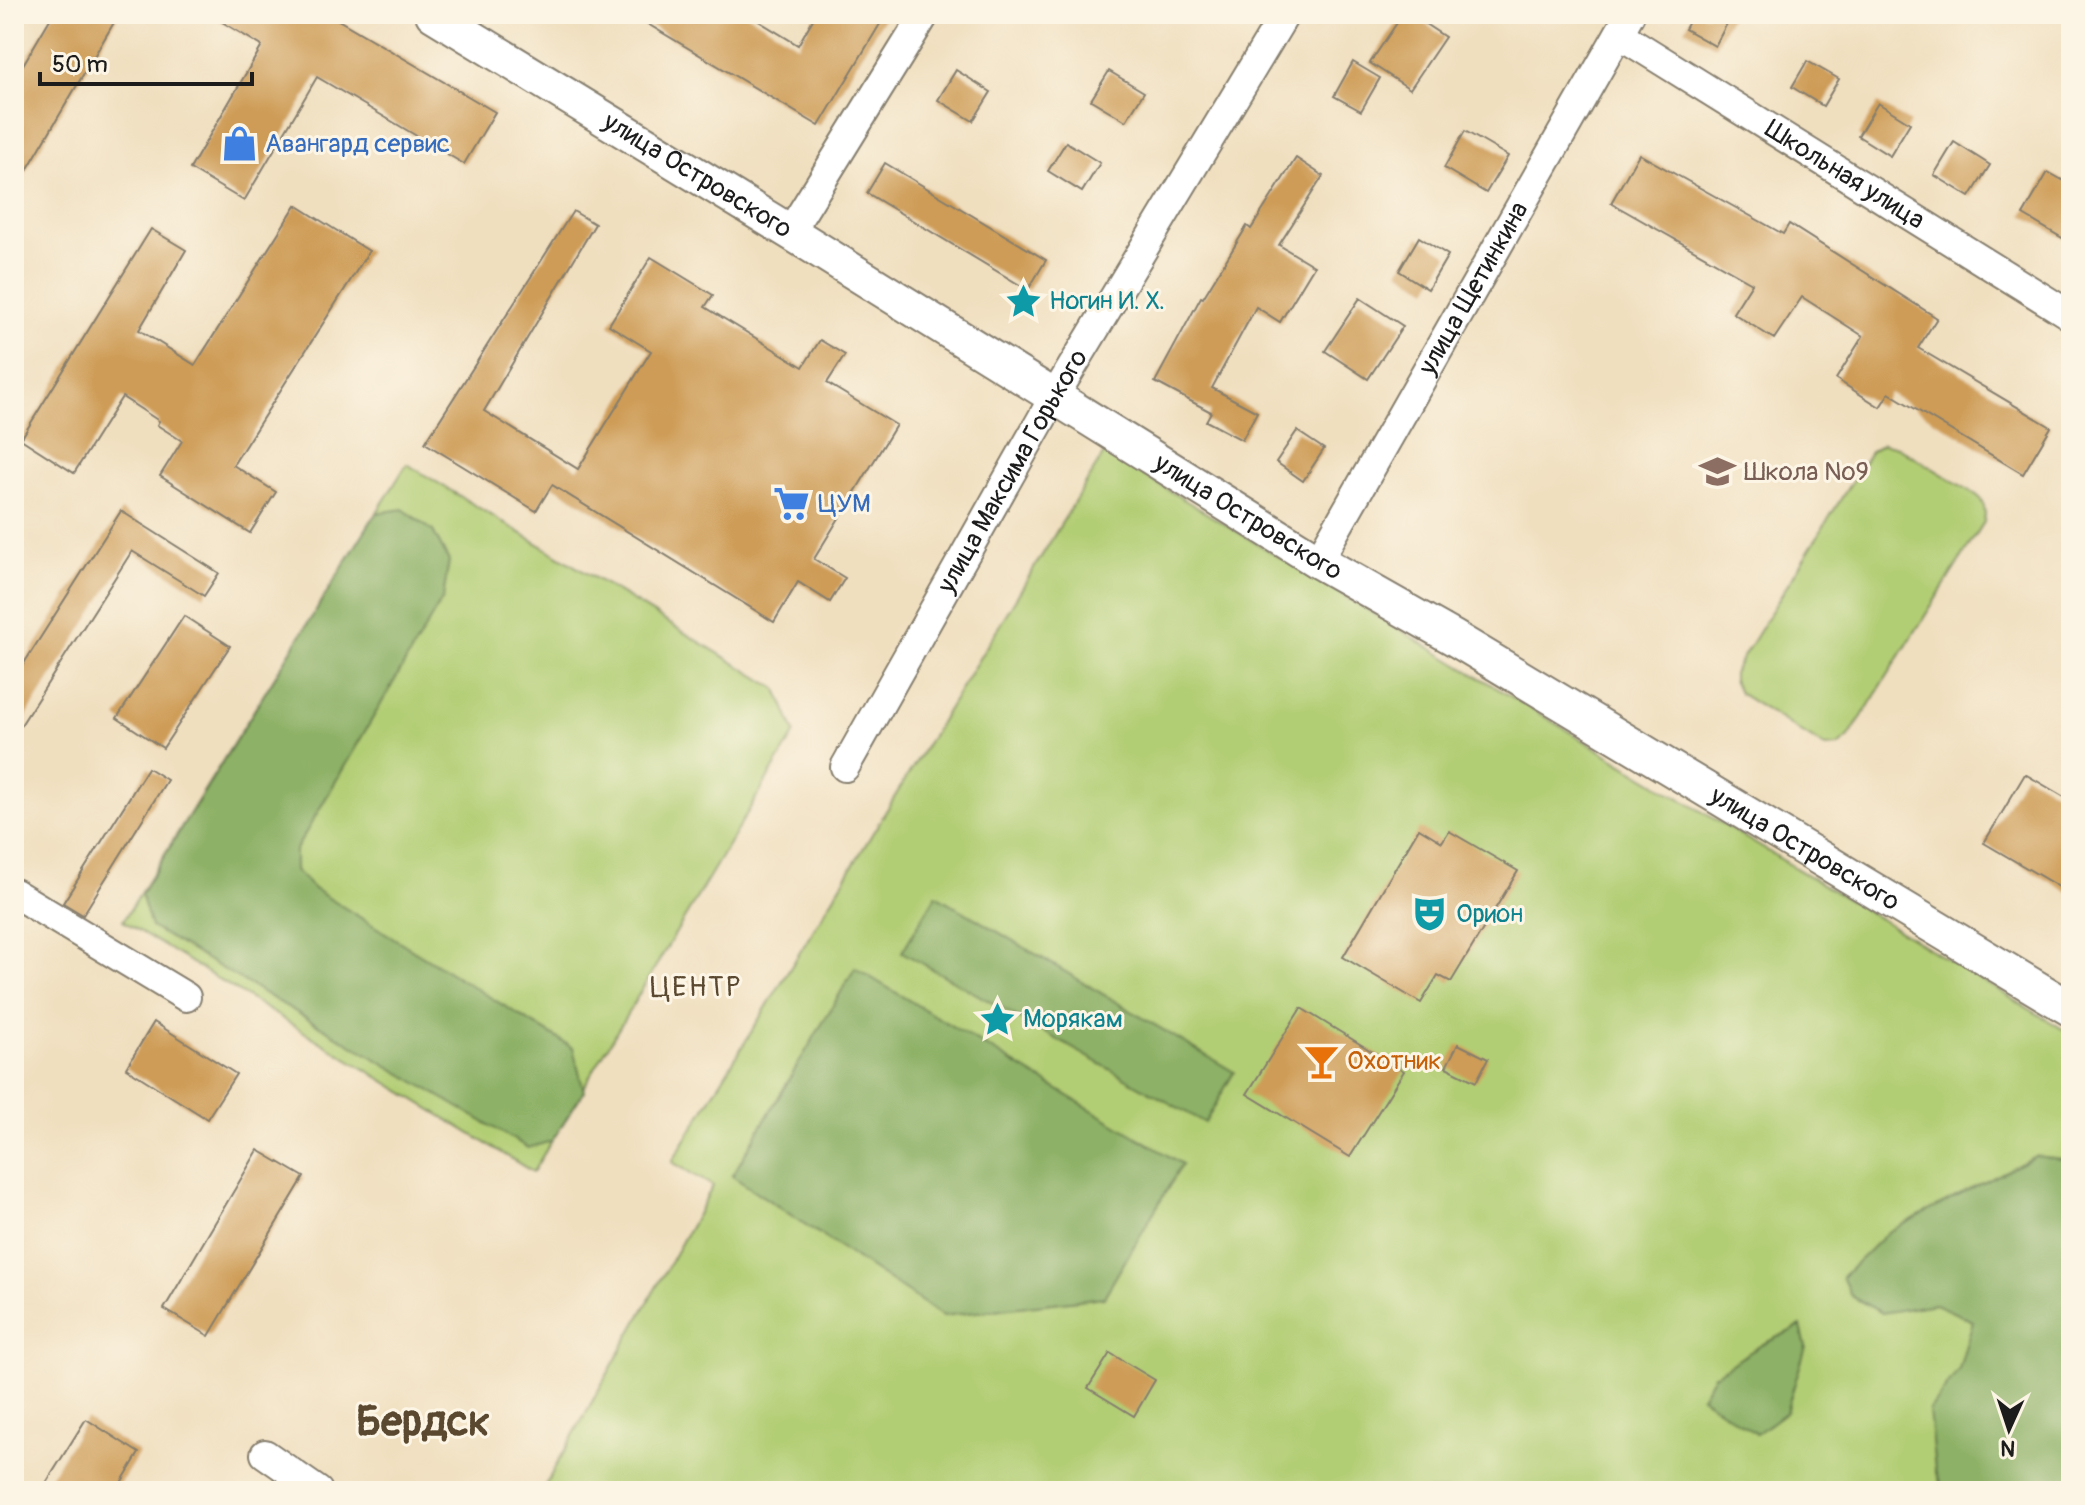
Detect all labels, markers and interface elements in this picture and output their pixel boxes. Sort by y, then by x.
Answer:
scale bar [40,36,252,86]
text: 50 m [52,50,108,79]
street label: улица Островского [597,105,798,245]
street label: Школьная улица [1759,113,1930,237]
shop icon: Авангард сервис [220,125,258,163]
place label: Авангард сервис [265,128,450,160]
street label: улица Щетинкина [1411,196,1536,381]
place icon: Ногин И. Х. [1004,282,1042,320]
place label: Ногин И. Х. [1049,285,1165,317]
street label: улица Максима Горького [930,344,1095,600]
street label: улица Островского [1147,446,1348,587]
school or university icon: Школа №9 [1699,453,1737,491]
place label: Школа №9 [1744,456,1869,488]
supermarket icon: ЦУМ [773,485,811,523]
place label: ЦУМ [818,488,871,520]
street label: улица Островского [1703,779,1905,918]
theatre icon: Орион [1411,895,1449,933]
place label: Орион [1456,898,1523,930]
district label: ЦЕНТР [650,970,742,1005]
place icon: Морякам [978,1000,1016,1038]
place label: Морякам [1023,1003,1123,1035]
bar icon: Охотник [1302,1042,1340,1080]
place label: Охотник [1347,1045,1441,1077]
north arrow [1969,1389,2049,1469]
district label: Бердск [356,1396,490,1448]
text: N [2000,1434,2016,1462]

